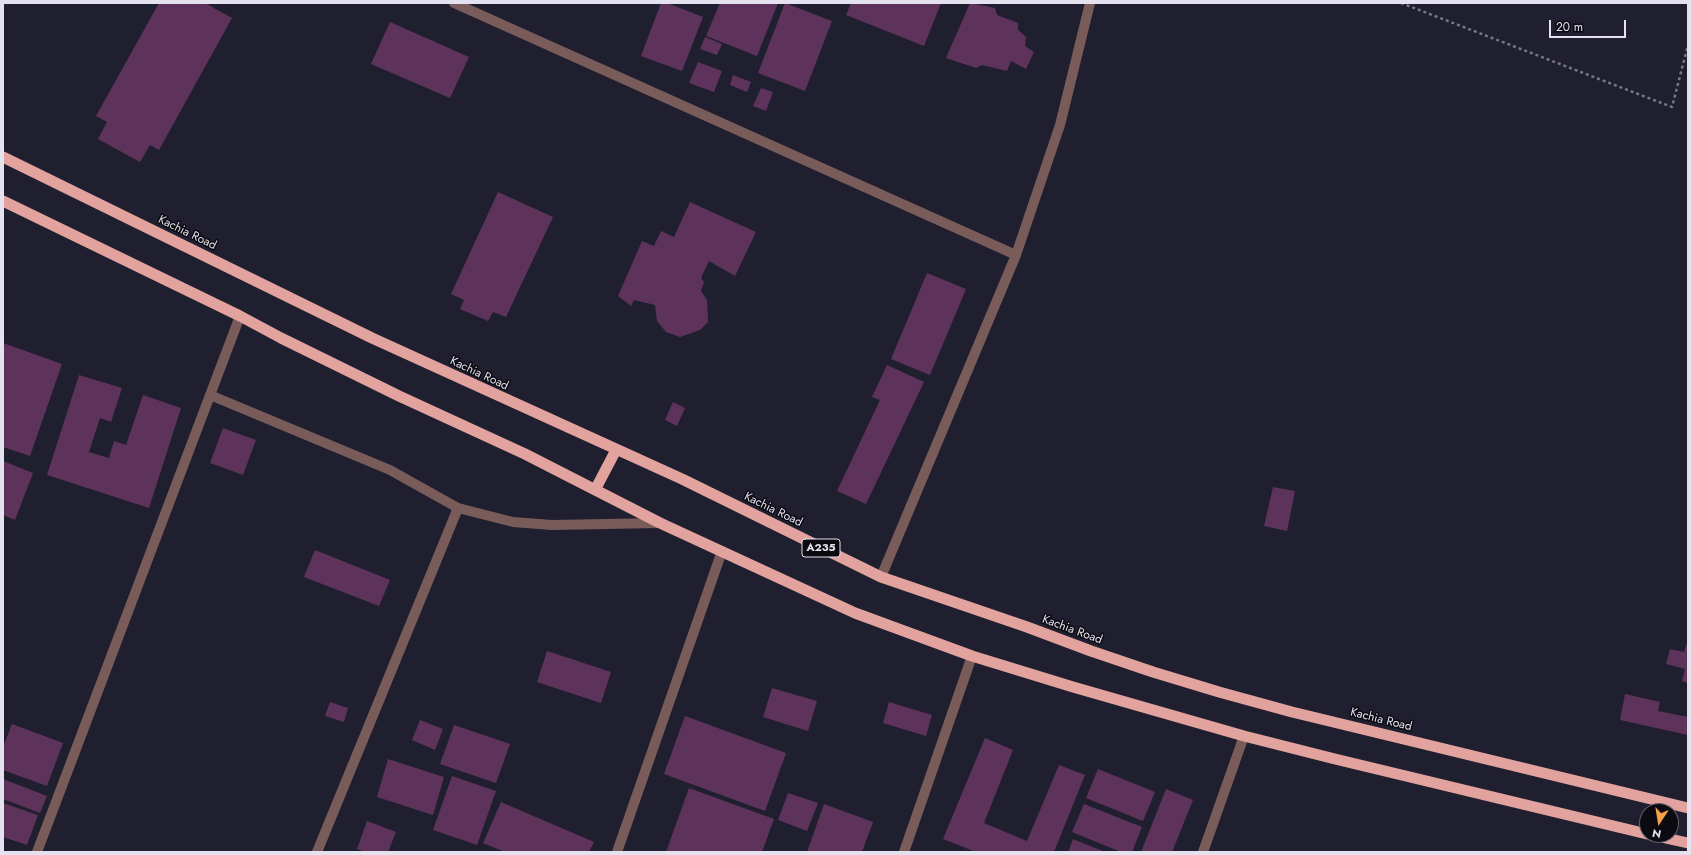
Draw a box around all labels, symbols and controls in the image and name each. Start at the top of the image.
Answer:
scale bar [1551,12,1628,38]
text: 20 m [1556,18,1583,36]
street label: Kachia Road [156,213,218,253]
street label: Kachia Road [447,354,511,394]
street label: Kachia Road [742,490,804,530]
road number: A235 [802,539,840,557]
street label: Kachia Road [1040,612,1104,648]
street label: Kachia Road [1349,705,1413,735]
north arrow [1639,803,1679,843]
text: N [1651,825,1663,842]

